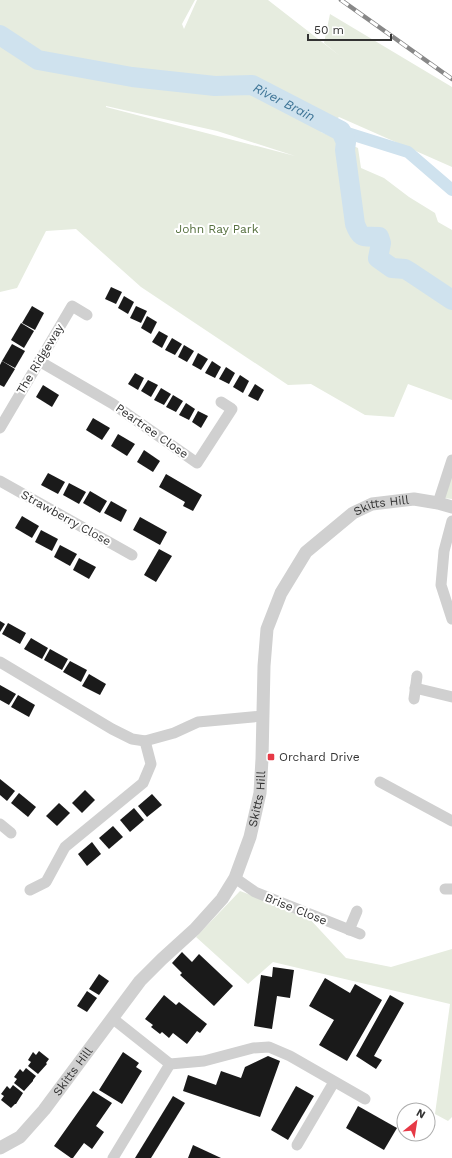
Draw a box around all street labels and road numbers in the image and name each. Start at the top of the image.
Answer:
street label: The Ridgeway [13,321,67,397]
street label: Peartree Close [113,401,191,461]
street label: Strawberry Close [19,487,114,549]
street label: Skitts Hill [351,493,410,519]
street label: Skitts Hill [245,770,268,828]
street label: Brise Close [263,890,329,928]
street label: Skitts Hill [50,1044,95,1098]

